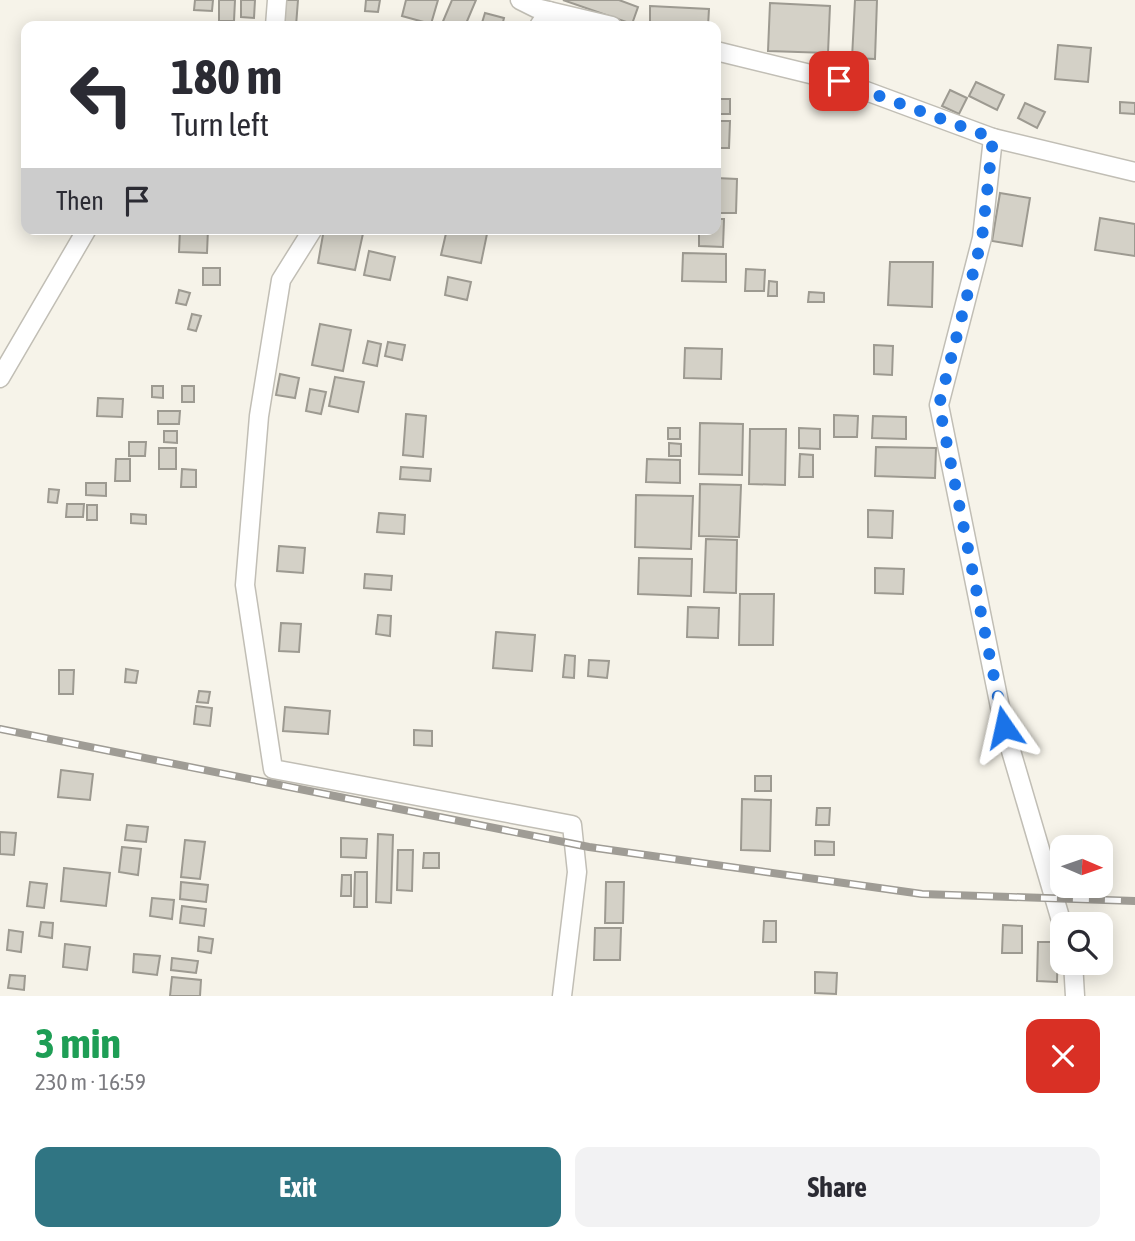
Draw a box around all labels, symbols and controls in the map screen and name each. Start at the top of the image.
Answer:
text: 180 m [171,48,282,104]
icon: left [56,49,147,140]
pin [809,51,869,111]
icon: arrive [820,62,858,100]
text: Turn left [171,106,269,143]
icon: arrive [118,182,156,220]
text: Then [56,186,104,216]
position arrow [967,690,1041,764]
north arrow [1050,835,1113,898]
map controls [1050,835,1113,975]
button: search [1050,912,1113,975]
text: 3 min [35,1019,121,1067]
button: close [1026,1019,1100,1093]
text: 230 m · 16:59 [35,1069,146,1095]
button: Exit [35,1147,561,1227]
button: Share [575,1147,1100,1227]

